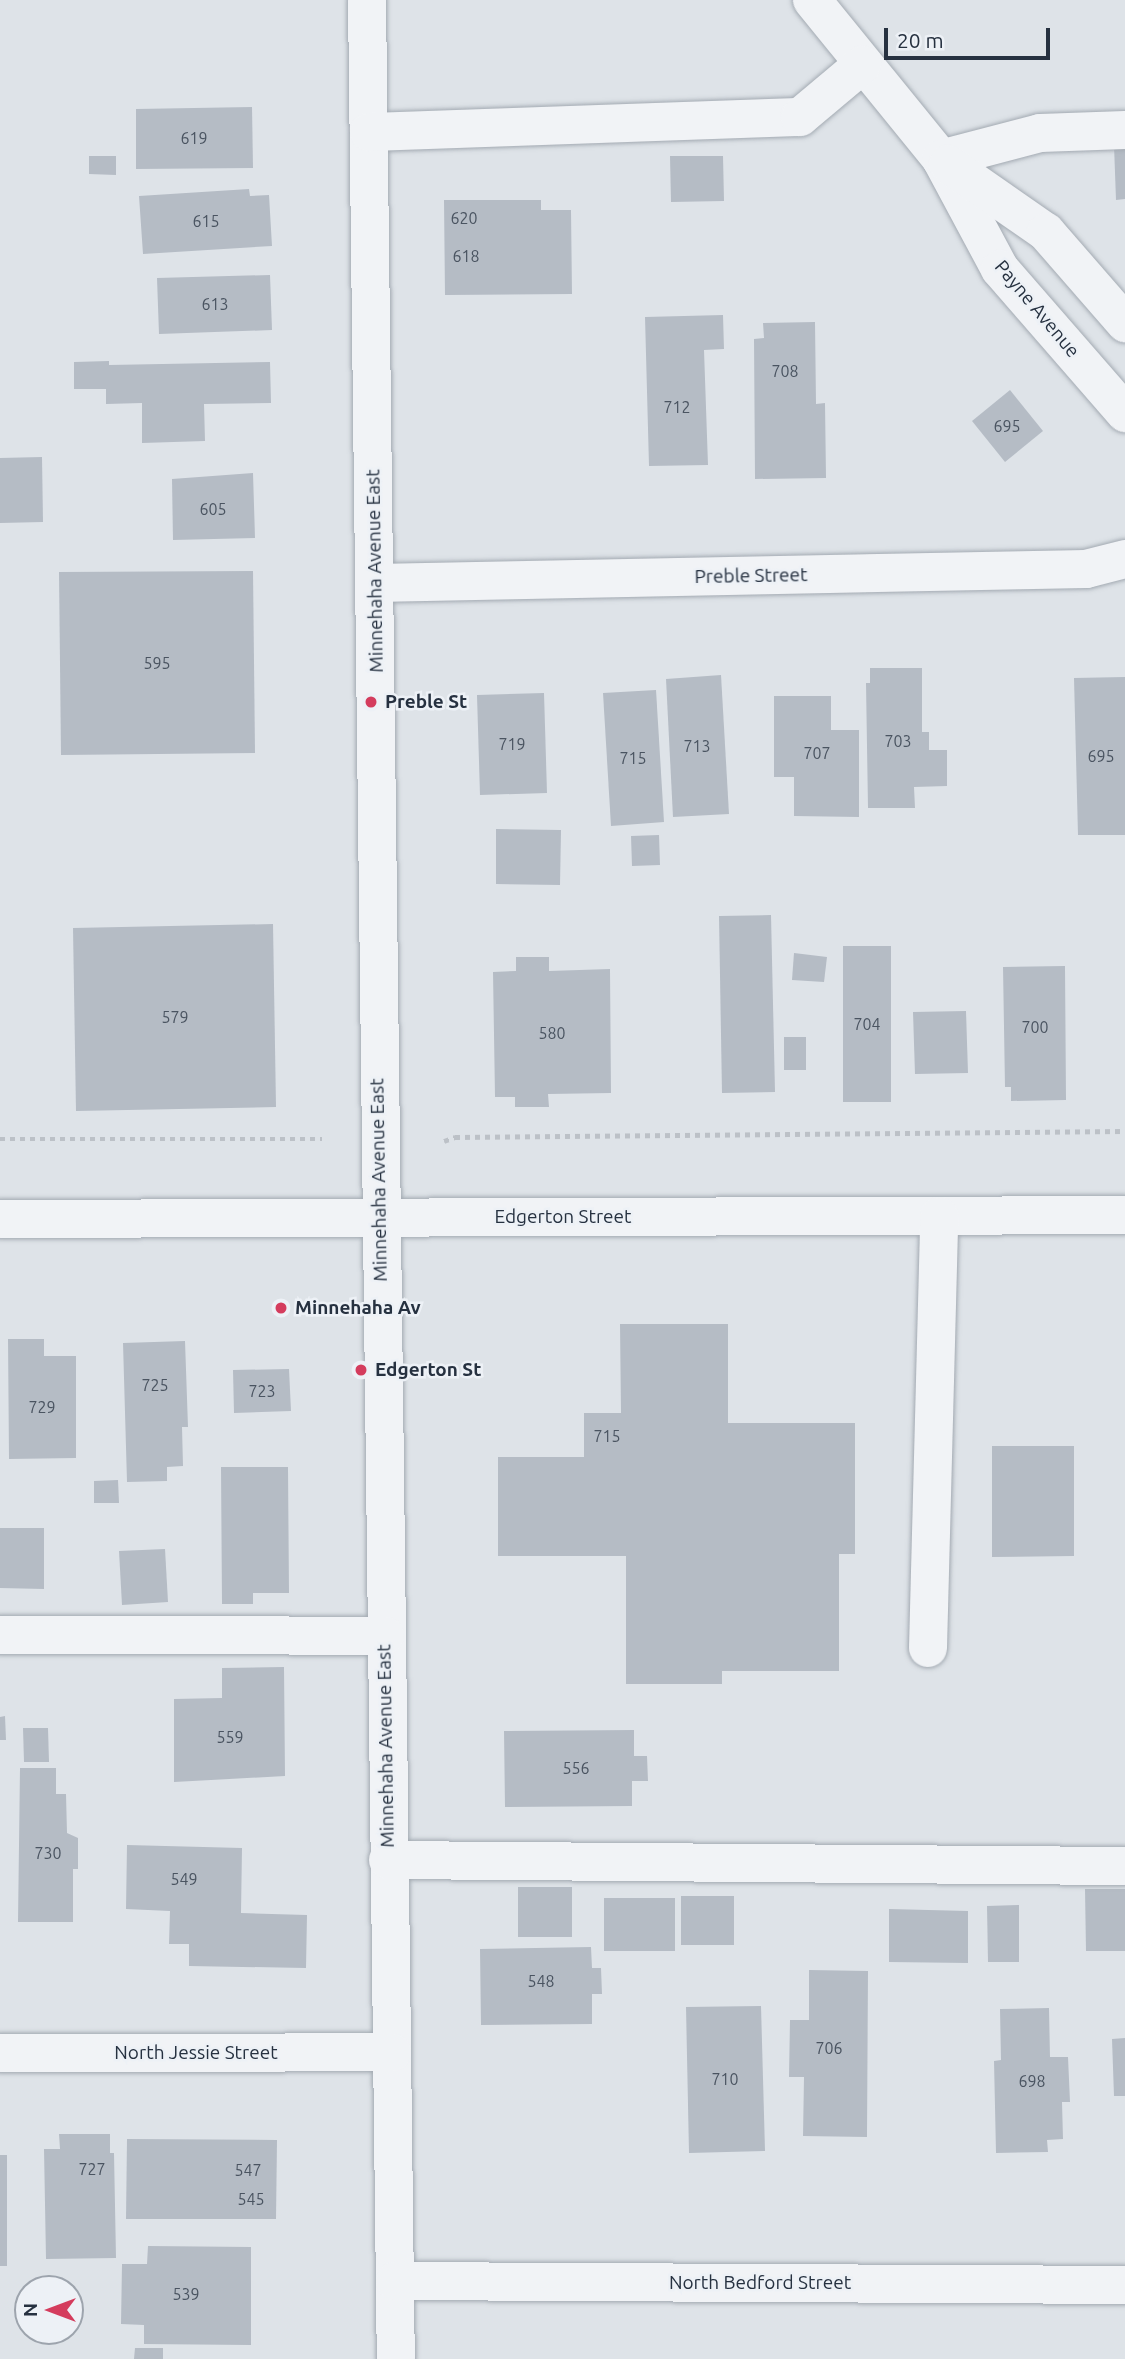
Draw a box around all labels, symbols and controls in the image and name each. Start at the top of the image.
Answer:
scale bar [887,14,1053,58]
text: 20 m [897,28,944,52]
house number: 619 [180,128,208,148]
house number: 620 [450,208,478,228]
house number: 615 [192,211,220,231]
house number: 618 [452,246,480,266]
street label: Payne Avenue [990,256,1084,362]
house number: 613 [201,294,229,314]
house number: 708 [771,361,799,381]
house number: 712 [663,397,691,417]
house number: 695 [993,416,1021,436]
street label: Minnehaha Avenue East [362,469,388,673]
house number: 605 [199,499,227,519]
street label: Preble Street [694,564,808,588]
house number: 595 [143,653,171,673]
place label: Preble St [385,691,467,713]
marker: Preble St [363,694,379,710]
house number: 703 [884,731,912,751]
house number: 719 [498,734,526,754]
house number: 713 [683,736,711,756]
house number: 707 [803,743,831,763]
house number: 695 [1087,746,1115,766]
house number: 715 [619,748,647,768]
house number: 579 [161,1007,189,1027]
house number: 704 [853,1014,881,1034]
house number: 700 [1021,1017,1049,1037]
house number: 580 [538,1023,566,1043]
street label: Minnehaha Avenue East [366,1078,392,1282]
street label: Edgerton Street [494,1206,632,1228]
place label: Minnehaha Av [295,1297,421,1319]
marker: Minnehaha Av [273,1300,289,1316]
place label: Edgerton St [375,1359,481,1381]
marker: Edgerton St [353,1362,369,1378]
house number: 725 [141,1375,169,1395]
house number: 723 [248,1381,276,1401]
house number: 729 [28,1397,56,1417]
house number: 715 [593,1426,621,1446]
street label: Minnehaha Avenue East [373,1644,399,1848]
house number: 559 [216,1727,244,1747]
house number: 556 [562,1758,590,1778]
house number: 730 [34,1843,62,1863]
house number: 549 [170,1869,198,1889]
house number: 548 [527,1971,555,1991]
house number: 706 [815,2038,843,2058]
street label: North Jessie Street [114,2042,278,2064]
house number: 710 [711,2069,739,2089]
house number: 698 [1018,2071,1046,2091]
house number: 727 [78,2159,106,2179]
house number: 547 [234,2160,262,2180]
house number: 545 [237,2189,265,2209]
street label: North Bedford Street [669,2272,851,2294]
north arrow [14,2275,84,2345]
house number: 539 [172,2284,200,2304]
text: N [19,2303,41,2317]

